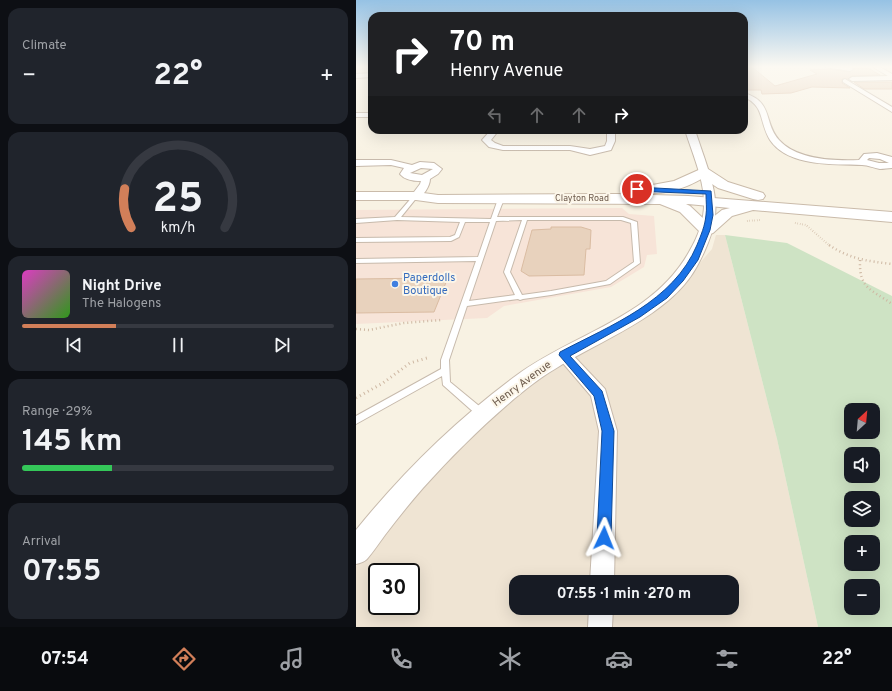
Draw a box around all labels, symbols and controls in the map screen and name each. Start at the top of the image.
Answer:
text: 70 m [450,25,515,61]
icon: right [384,28,436,80]
text: Climate [22,38,67,54]
text: 22° [153,58,203,95]
text: Henry Avenue [450,60,563,83]
text: − [22,63,36,90]
text: + [320,63,334,90]
icon: left [484,104,506,126]
icon: ahead [526,104,548,126]
icon: ahead [568,104,590,126]
icon: right [610,104,632,126]
pin [620,172,654,206]
text: 25 [153,173,203,226]
icon: arrive [626,178,648,200]
street label: Clayton Road [555,193,609,204]
text: km/h [161,218,195,236]
place label: Paperdolls Boutique [403,271,455,298]
text: Night Drive [82,277,162,296]
marker: Paperdolls Boutique [390,279,400,289]
text: The Halogens [82,296,161,312]
icon: previous [63,334,85,356]
icon: pause [167,334,189,356]
icon: next [271,334,293,356]
street label: Henry Avenue [490,358,554,410]
north arrow [844,403,880,439]
map controls [844,403,880,615]
text: Range · 29% [22,404,92,420]
text: 145 km [22,424,122,461]
button: sound [844,447,880,483]
button: layers [844,491,880,527]
position arrow [583,517,625,559]
text: Arrival [22,534,61,550]
button: + [844,535,880,571]
text: 07:55 [22,554,101,591]
speed limit sign: 30 [368,563,420,615]
button: − [844,579,880,615]
text: 07:55 · 1 min · 270 m [557,585,691,604]
icon: directions [170,645,198,673]
icon: music [278,645,306,673]
icon: phone [387,645,415,673]
icon: climate [496,645,524,673]
icon: car [605,645,633,673]
icon: filters [713,645,741,673]
text: 07:54 [40,648,89,671]
text: 22° [822,648,852,671]

